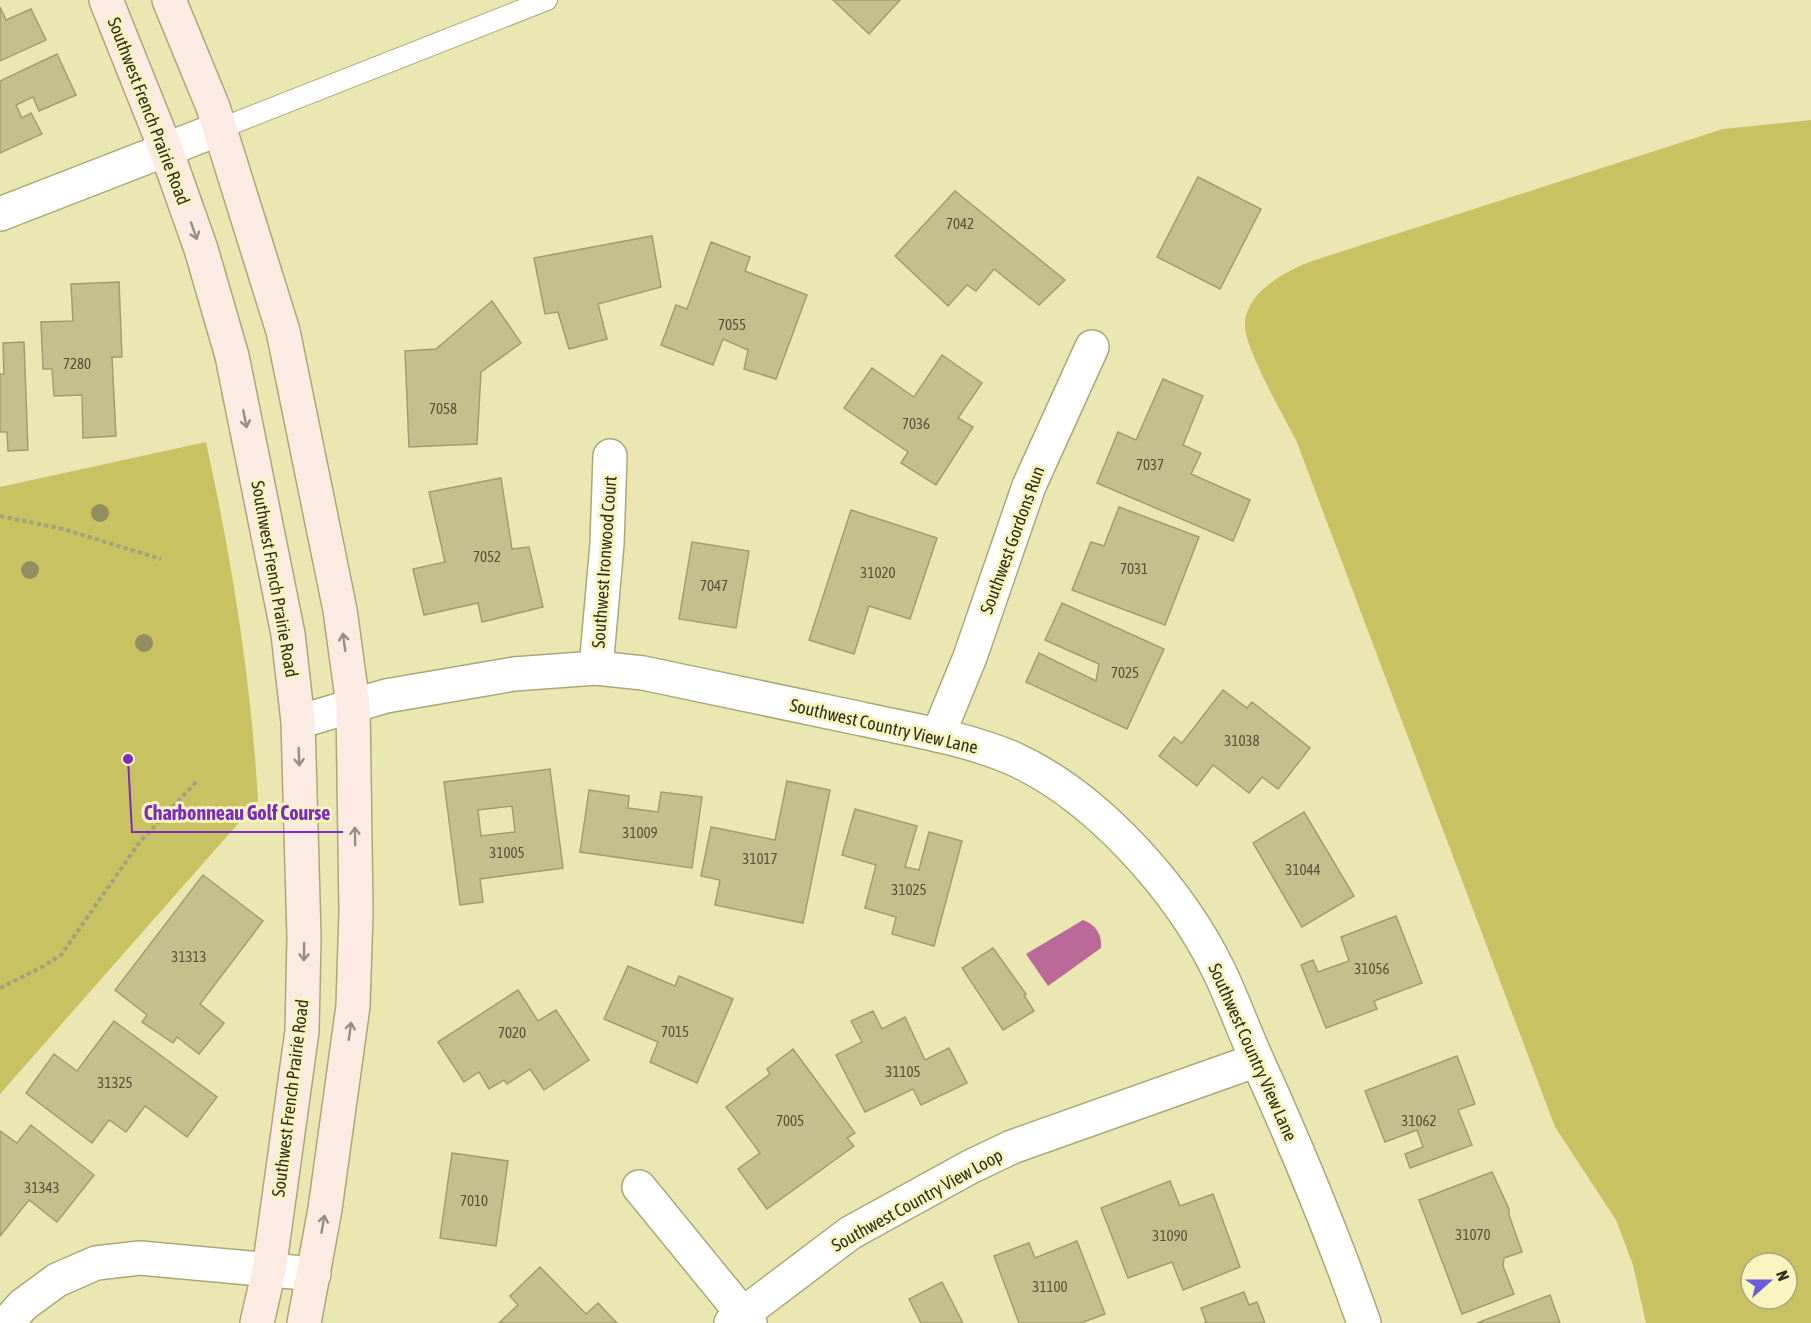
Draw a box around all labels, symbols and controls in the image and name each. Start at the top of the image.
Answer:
street label: Southwest French Prairie Road [104,14,194,208]
house number: 7042 [946,215,974,232]
one-way arrow [190,221,201,240]
house number: 7055 [718,316,746,333]
house number: 7280 [63,355,91,372]
house number: 7058 [429,400,457,417]
one-way arrow [240,409,251,429]
house number: 7036 [902,415,930,432]
house number: 7037 [1136,456,1164,473]
street label: Southwest Gordons Run [976,463,1048,617]
street label: Southwest Ironwood Court [588,475,620,649]
street label: Southwest French Prairie Road [247,479,303,679]
house number: 7052 [473,548,501,565]
house number: 7031 [1120,560,1148,577]
house number: 31020 [860,564,896,581]
house number: 7047 [700,577,728,594]
one-way arrow [338,633,349,652]
house number: 7025 [1111,664,1139,681]
street label: Southwest Country View Lane [788,694,980,758]
house number: 31038 [1224,732,1260,749]
one-way arrow [293,746,304,766]
callout: Charbonneau Golf Course [132,794,343,832]
text: Charbonneau Golf Course [144,801,330,824]
house number: 31009 [622,824,658,841]
one-way arrow [349,827,360,847]
house number: 31005 [489,844,525,861]
house number: 31017 [742,850,778,867]
house number: 31044 [1285,861,1321,878]
house number: 31025 [891,881,927,898]
one-way arrow [298,941,310,961]
house number: 31313 [171,948,207,965]
street label: Southwest Country View Lane [1204,960,1302,1144]
house number: 31056 [1354,960,1390,977]
street label: Southwest French Prairie Road [267,998,313,1198]
one-way arrow [344,1022,355,1042]
house number: 7015 [661,1023,689,1040]
house number: 7020 [498,1024,526,1041]
house number: 31105 [885,1063,921,1080]
house number: 31325 [97,1074,133,1091]
house number: 7005 [776,1112,804,1129]
house number: 31062 [1401,1112,1437,1129]
street label: Southwest Country View Loop [828,1144,1006,1256]
house number: 31343 [24,1179,60,1196]
house number: 7010 [460,1192,488,1209]
one-way arrow [317,1215,328,1235]
house number: 31070 [1455,1226,1491,1243]
house number: 31090 [1152,1227,1188,1244]
north arrow [1739,1251,1799,1311]
text: N [1773,1268,1793,1283]
house number: 31100 [1032,1278,1068,1295]

